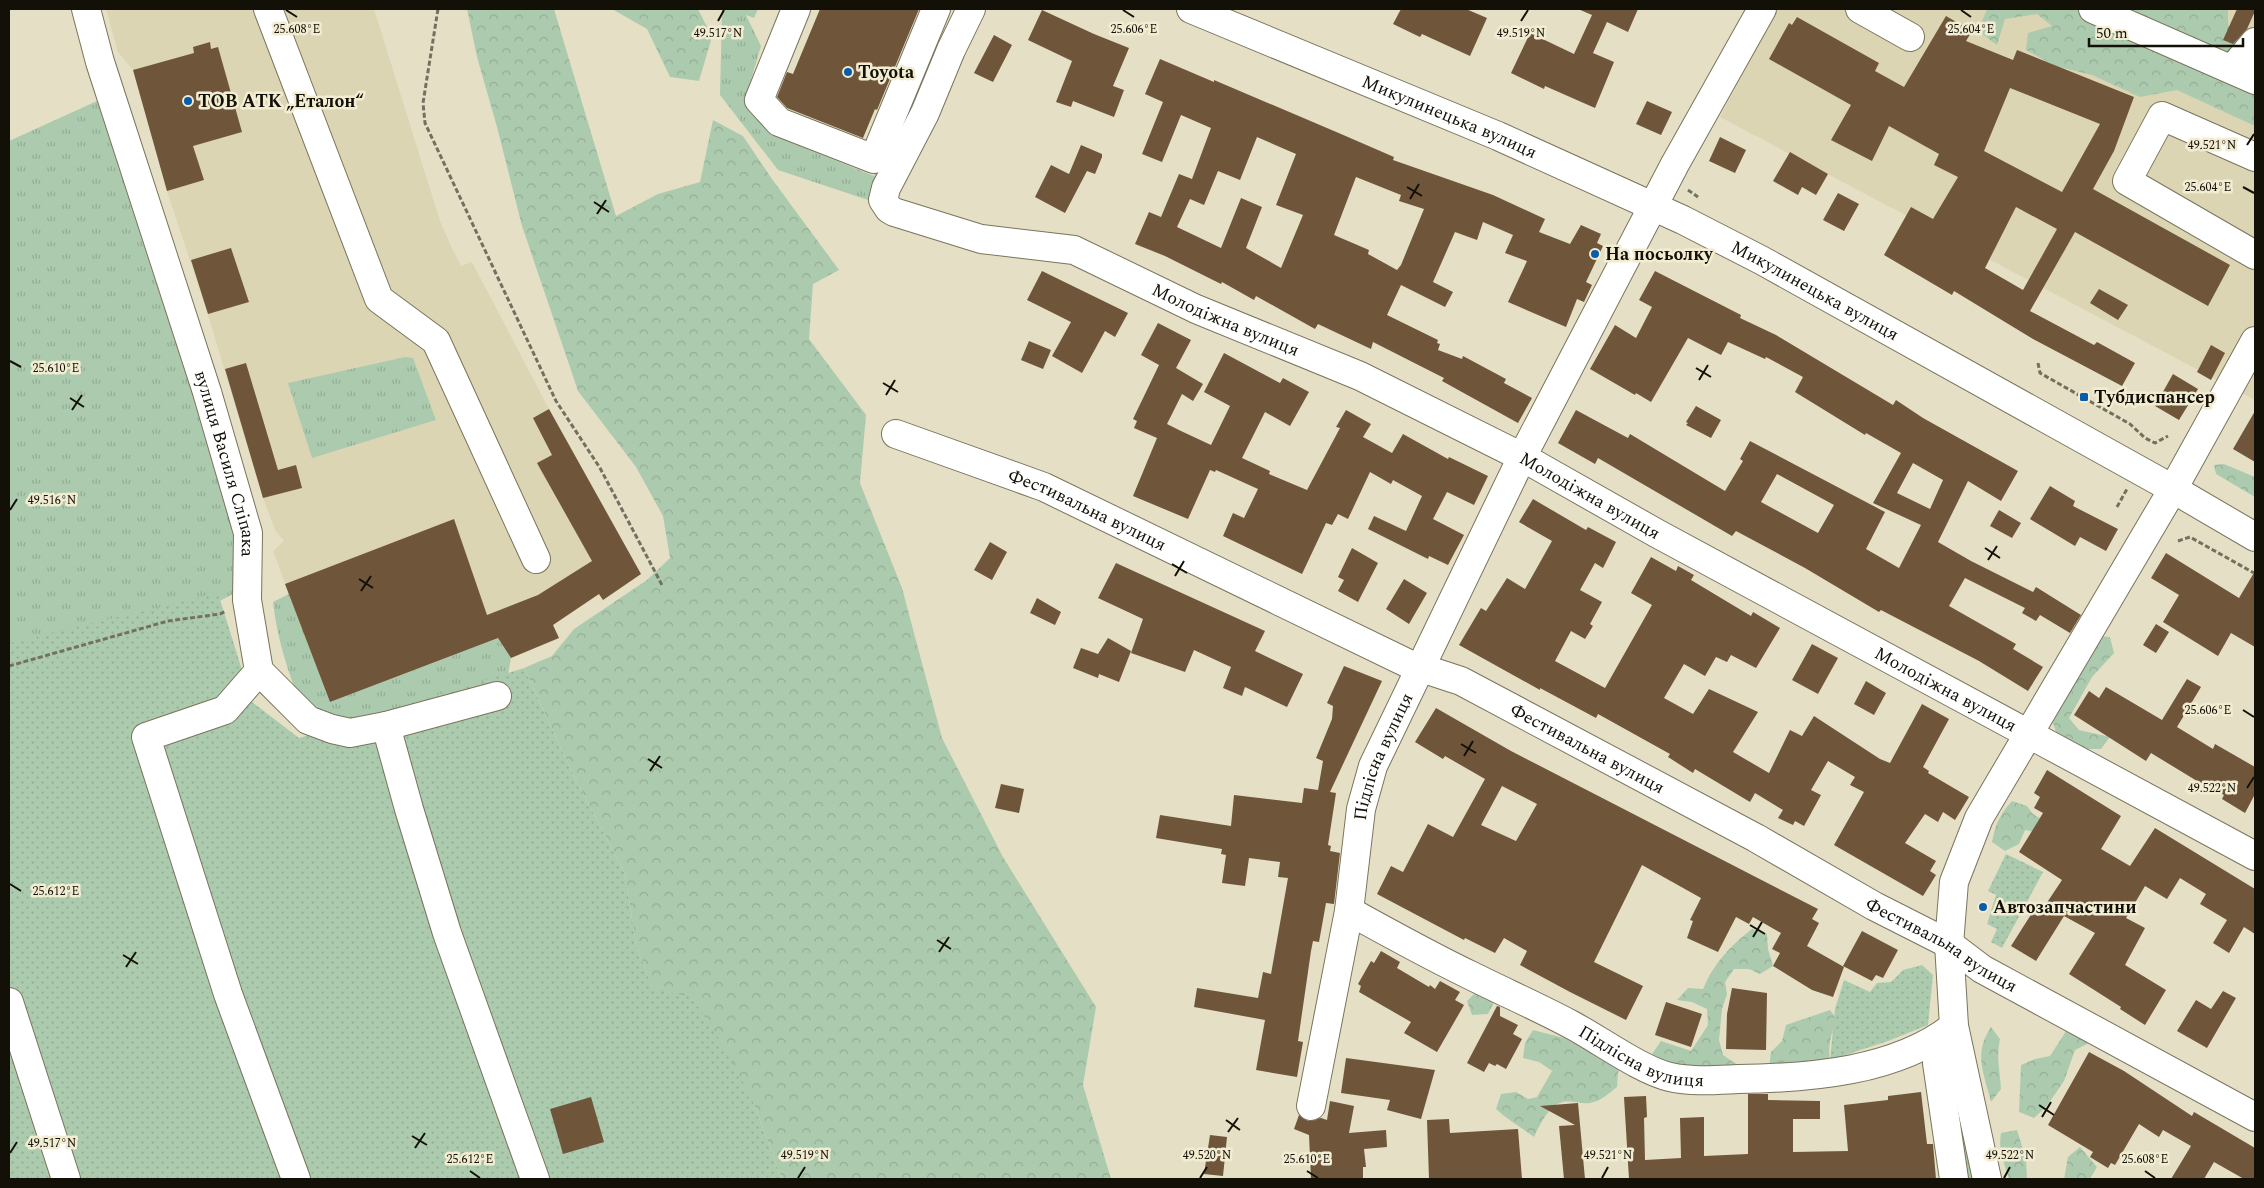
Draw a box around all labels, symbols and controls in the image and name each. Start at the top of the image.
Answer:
scale bar [2089,15,2243,47]
text: 25.608°E [274,20,320,39]
text: 25.606°E [1111,20,1157,39]
text: 25.604°E [1948,20,1994,39]
text: 50 m [2096,22,2128,45]
text: 49.517°N [694,24,742,43]
text: 49.519°N [1497,24,1545,43]
place label: Toyota [858,59,915,86]
marker: Toyota [842,66,854,78]
street label: Микулинецька вулиця [1358,68,1541,166]
place label: ТОВ АТК „Еталон“ [198,88,364,115]
marker: ТОВ АТК „Еталон“ [182,95,194,107]
text: 49.521°N [2188,136,2236,155]
text: 25.604°E [2185,178,2231,197]
street label: Микулинецька вулиця [1726,234,1904,348]
place label: На посьолку [1605,241,1714,268]
marker: На посьолку [1589,248,1601,260]
street label: Молодіжна вулиця [1147,277,1303,364]
text: 25.610°E [33,359,79,378]
street label: вулиця Василя Сліпака [187,367,261,557]
place label: Тубдиспансер [2094,384,2215,411]
marker: Тубдиспансер [2078,391,2090,403]
street label: Молодіжна вулиця [1514,445,1665,547]
street label: Фестивальна вулиця [1004,462,1171,558]
text: 49.516°N [28,491,76,510]
street label: Молодіжна вулиця [1869,640,2022,739]
street label: Підлісна вулиця [1347,688,1420,822]
street label: Фестивальна вулиця [1505,697,1670,801]
text: 25.606°E [2185,701,2231,720]
text: 49.522°N [2188,779,2236,798]
text: 25.612°E [33,882,79,901]
street label: Фестивальна вулиця [1860,891,2022,1000]
place label: Автозапчастини [1993,894,2137,921]
marker: Автозапчастини [1977,901,1989,913]
street label: Підлісна вулиця [1573,1018,1704,1094]
text: 49.517°N [28,1134,76,1153]
text: 49.519°N [781,1146,829,1165]
text: 49.520°N [1183,1146,1231,1165]
text: 49.521°N [1584,1146,1632,1165]
text: 49.522°N [1986,1146,2034,1165]
text: 25.612°E [447,1150,493,1169]
text: 25.610°E [1284,1150,1330,1169]
text: 25.608°E [2122,1150,2168,1169]

